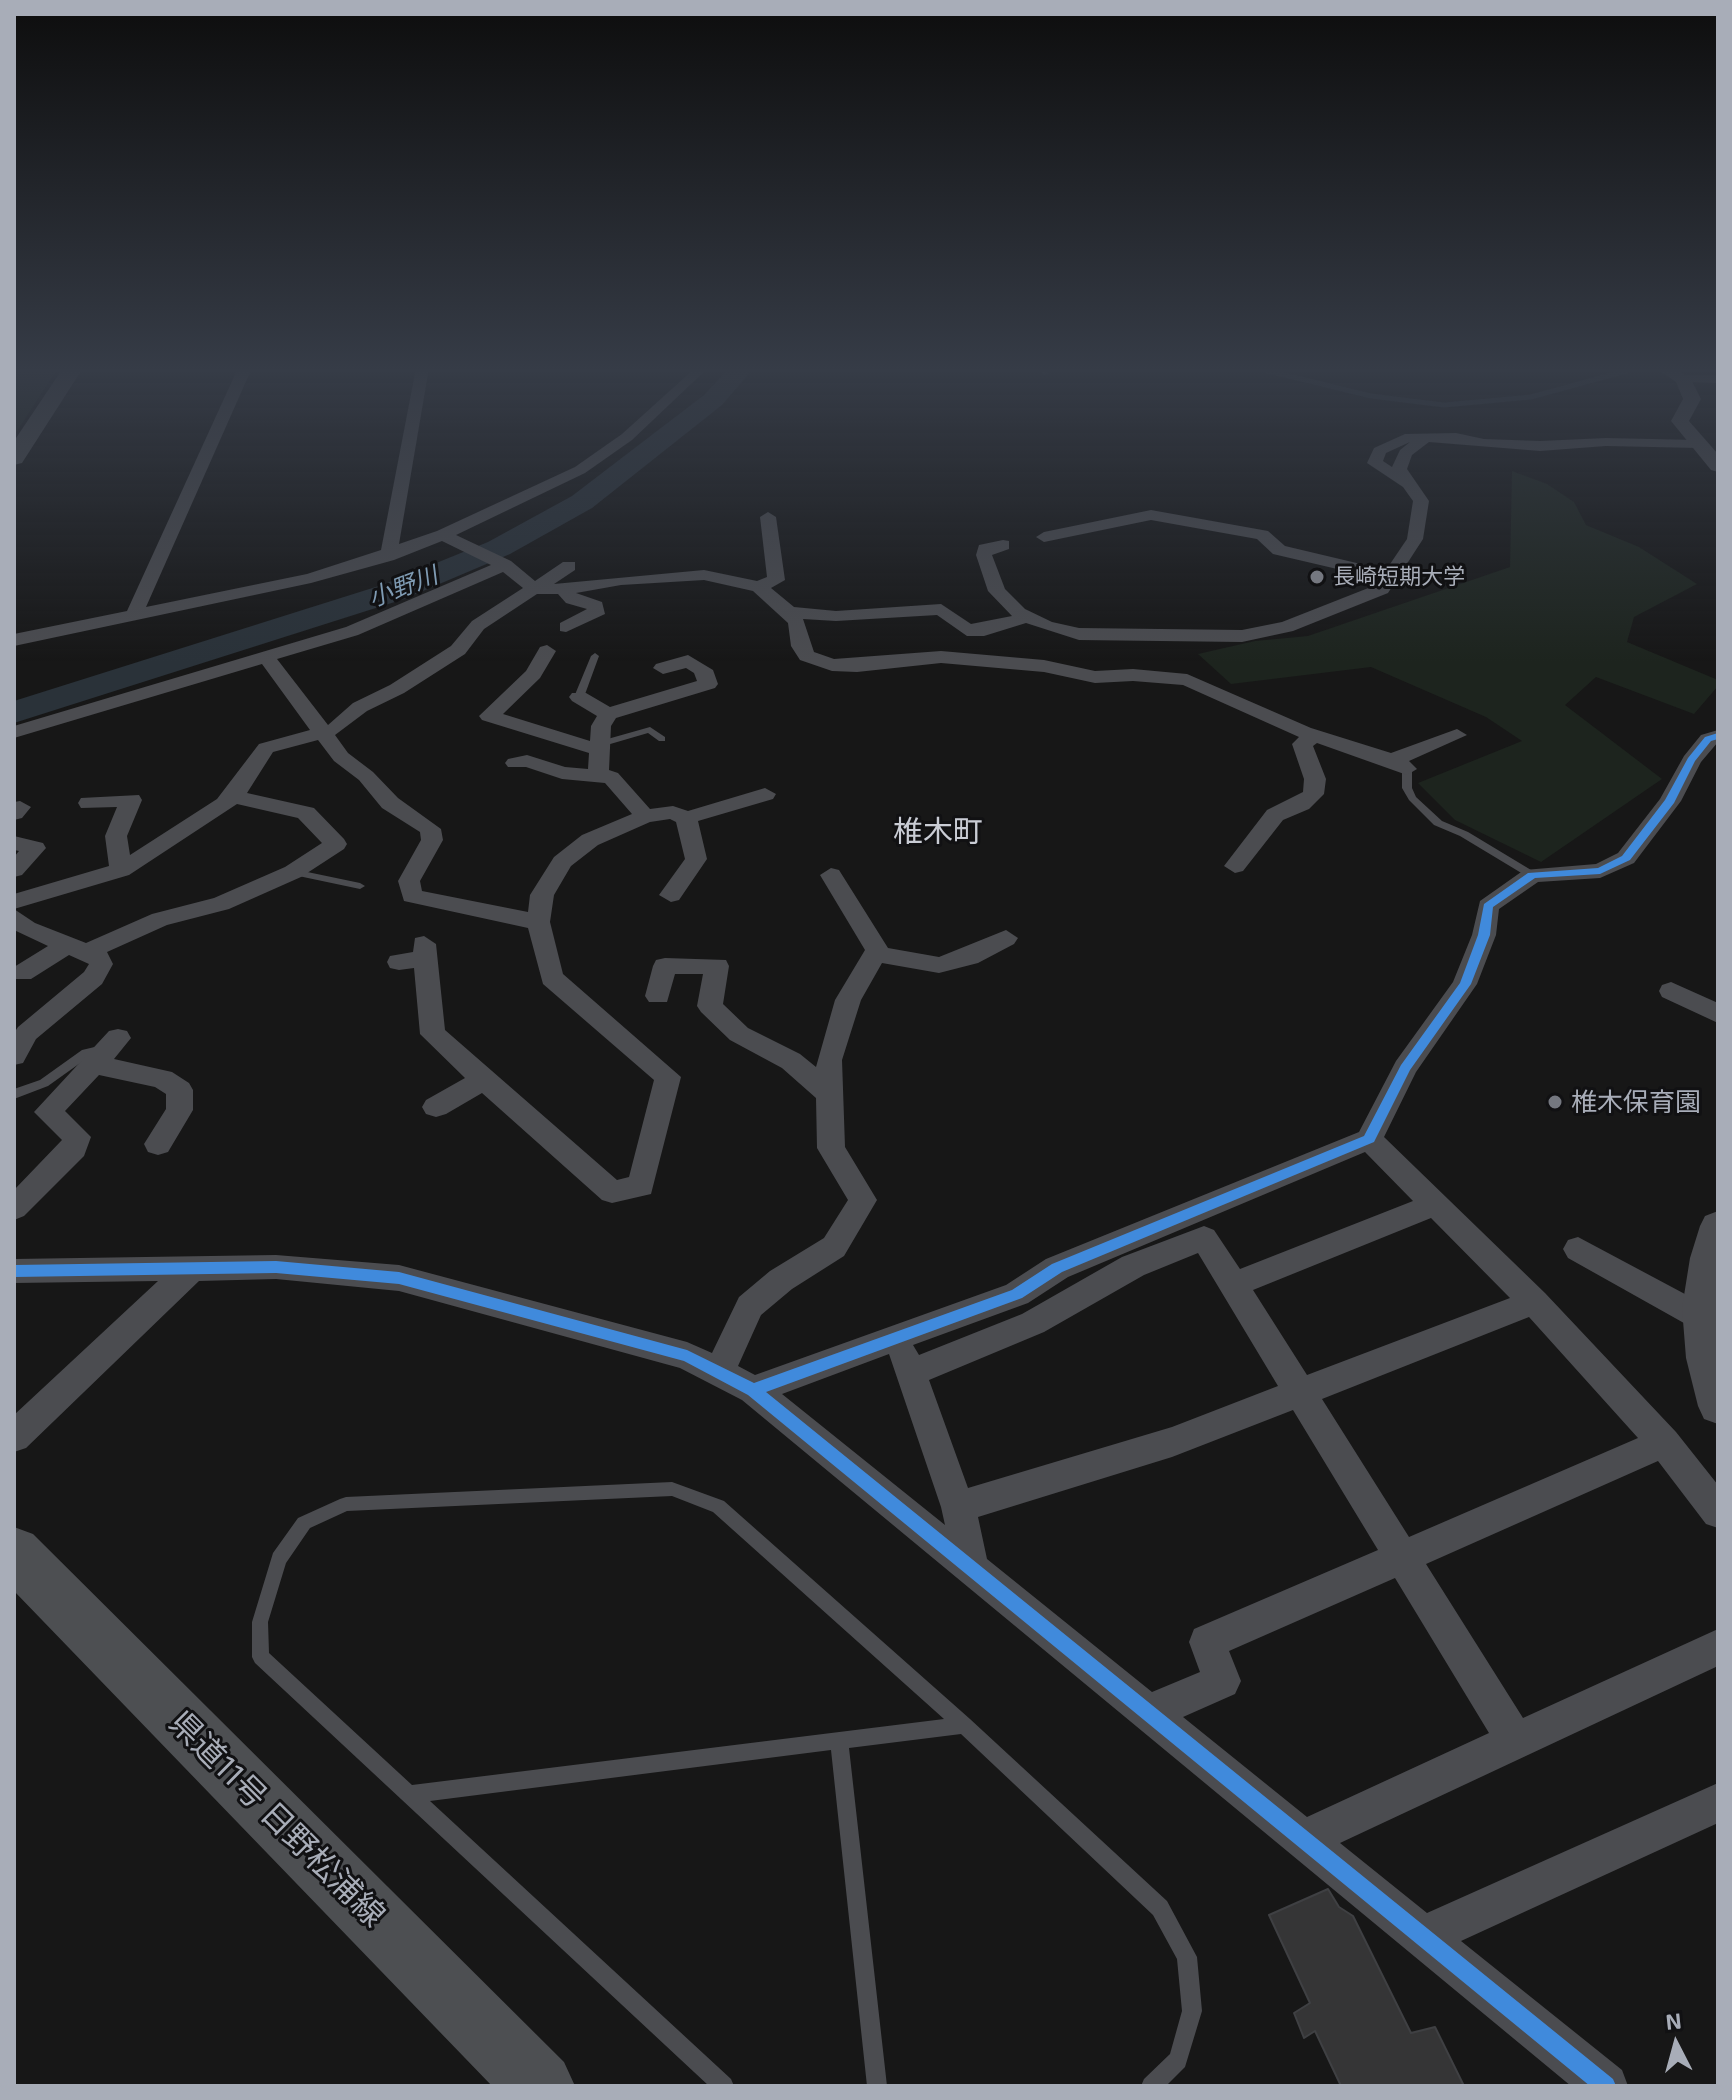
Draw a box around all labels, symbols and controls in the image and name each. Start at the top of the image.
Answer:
water label: 小野川 [364,561,442,613]
place label: 長崎短期大学 [1333,564,1465,590]
marker: 長崎短期大学 [1308,568,1326,586]
district label: 椎木町 [893,814,983,850]
place label: 椎木保育園 [1571,1086,1701,1118]
marker: 椎木保育園 [1546,1093,1564,1111]
street label: 県道11号 日野松浦線 [161,1703,393,1935]
north arrow [1636,2004,1716,2084]
text: N [1664,2006,1683,2034]

